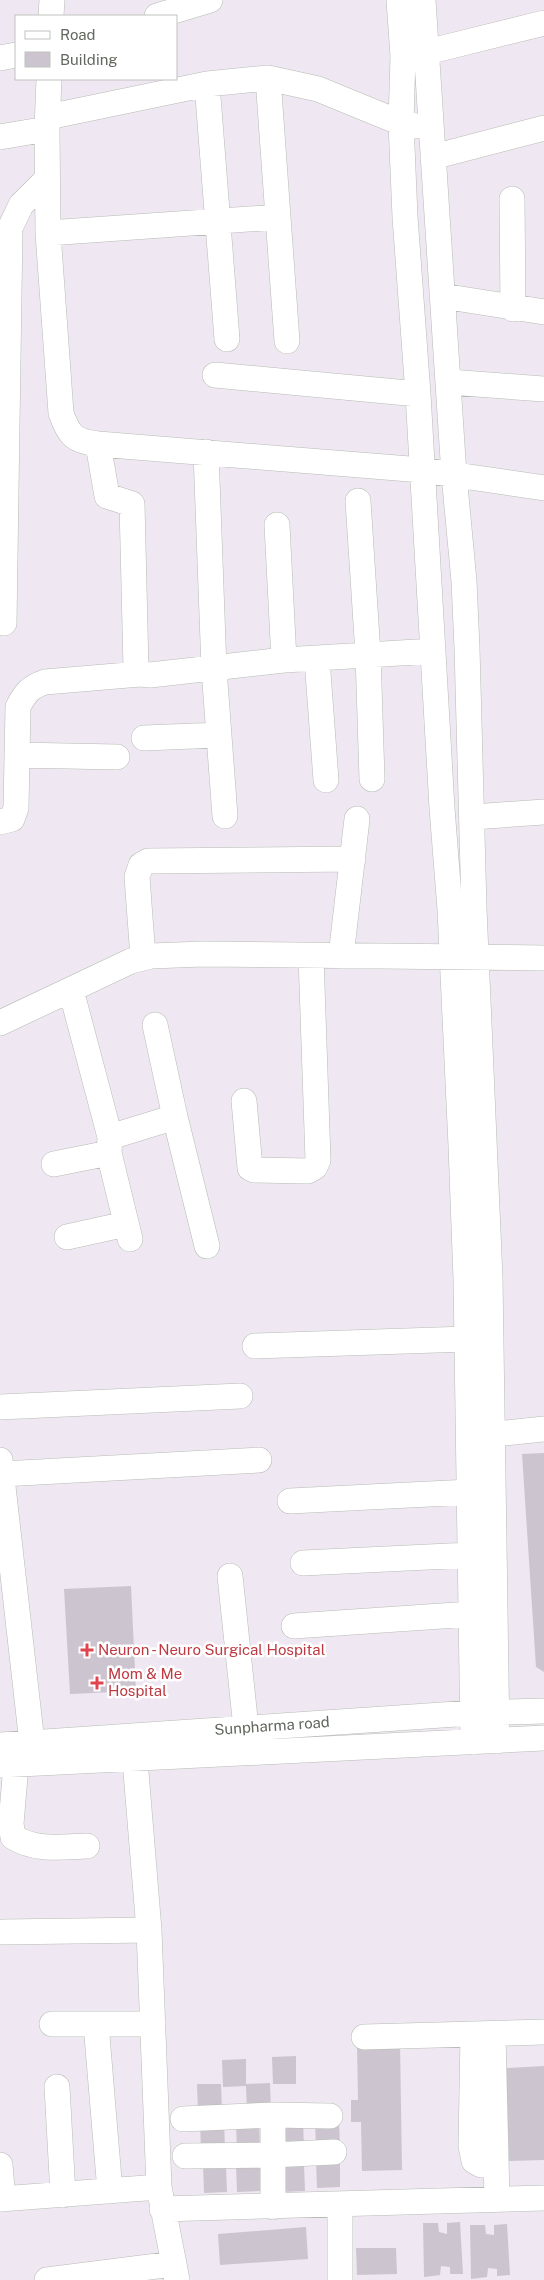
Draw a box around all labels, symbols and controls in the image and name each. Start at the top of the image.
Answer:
legend [15,15,178,80]
text: Road [60,26,96,43]
text: Building [60,51,118,68]
place label: Neuron - Neuro Surgical Hospital [98,1641,325,1658]
marker: Neuron - Neuro Surgical Hospital [80,1643,94,1657]
place label: Mom & Me Hospital [108,1665,182,1699]
marker: Mom & Me Hospital [90,1676,104,1690]
street label: Sunpharma road [214,1713,330,1738]

